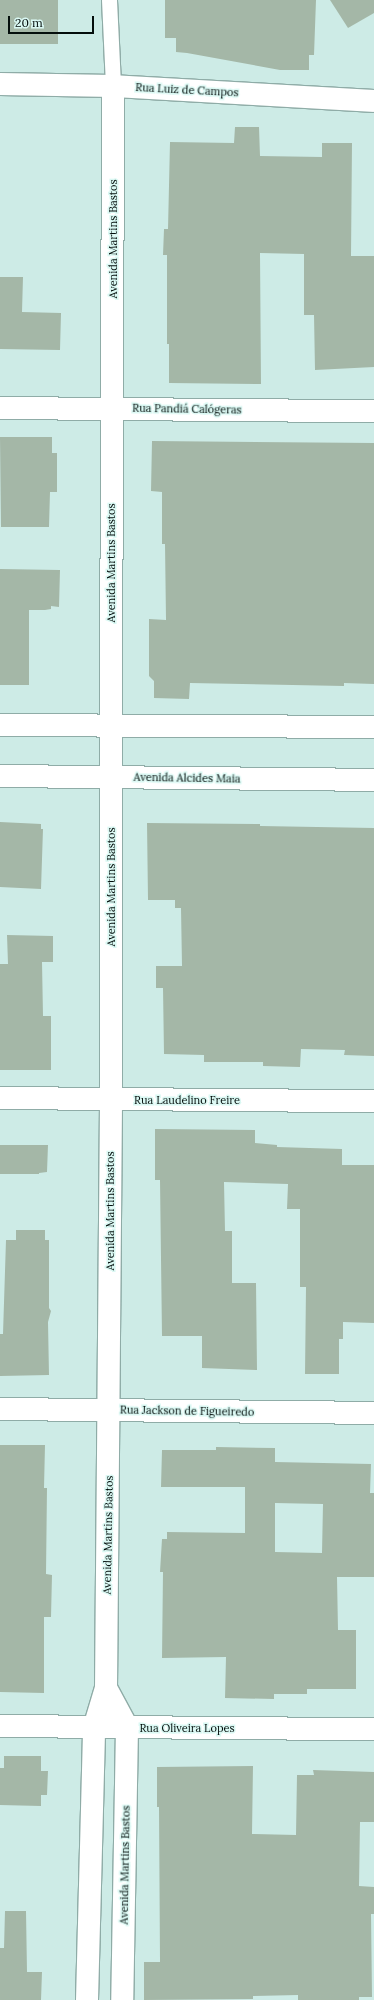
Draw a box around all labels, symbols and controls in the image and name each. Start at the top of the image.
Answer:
scale bar [10,8,96,34]
text: 20 m [15,15,43,30]
street label: Rua Luiz de Campos [135,81,239,99]
street label: Avenida Martins Bastos [106,179,120,299]
street label: Rua Pandiá Calógeras [132,401,242,417]
street label: Avenida Martins Bastos [104,503,118,623]
street label: Avenida Alcides Maia [133,770,241,786]
street label: Avenida Martins Bastos [104,827,118,947]
street label: Rua Laudelino Freire [134,1093,240,1107]
street label: Avenida Martins Bastos [103,1151,117,1271]
street label: Rua Jackson de Figueiredo [120,1403,254,1419]
street label: Avenida Martins Bastos [100,1475,116,1595]
street label: Rua Oliveira Lopes [139,1721,235,1735]
street label: Avenida Martins Bastos [117,1805,133,1925]

